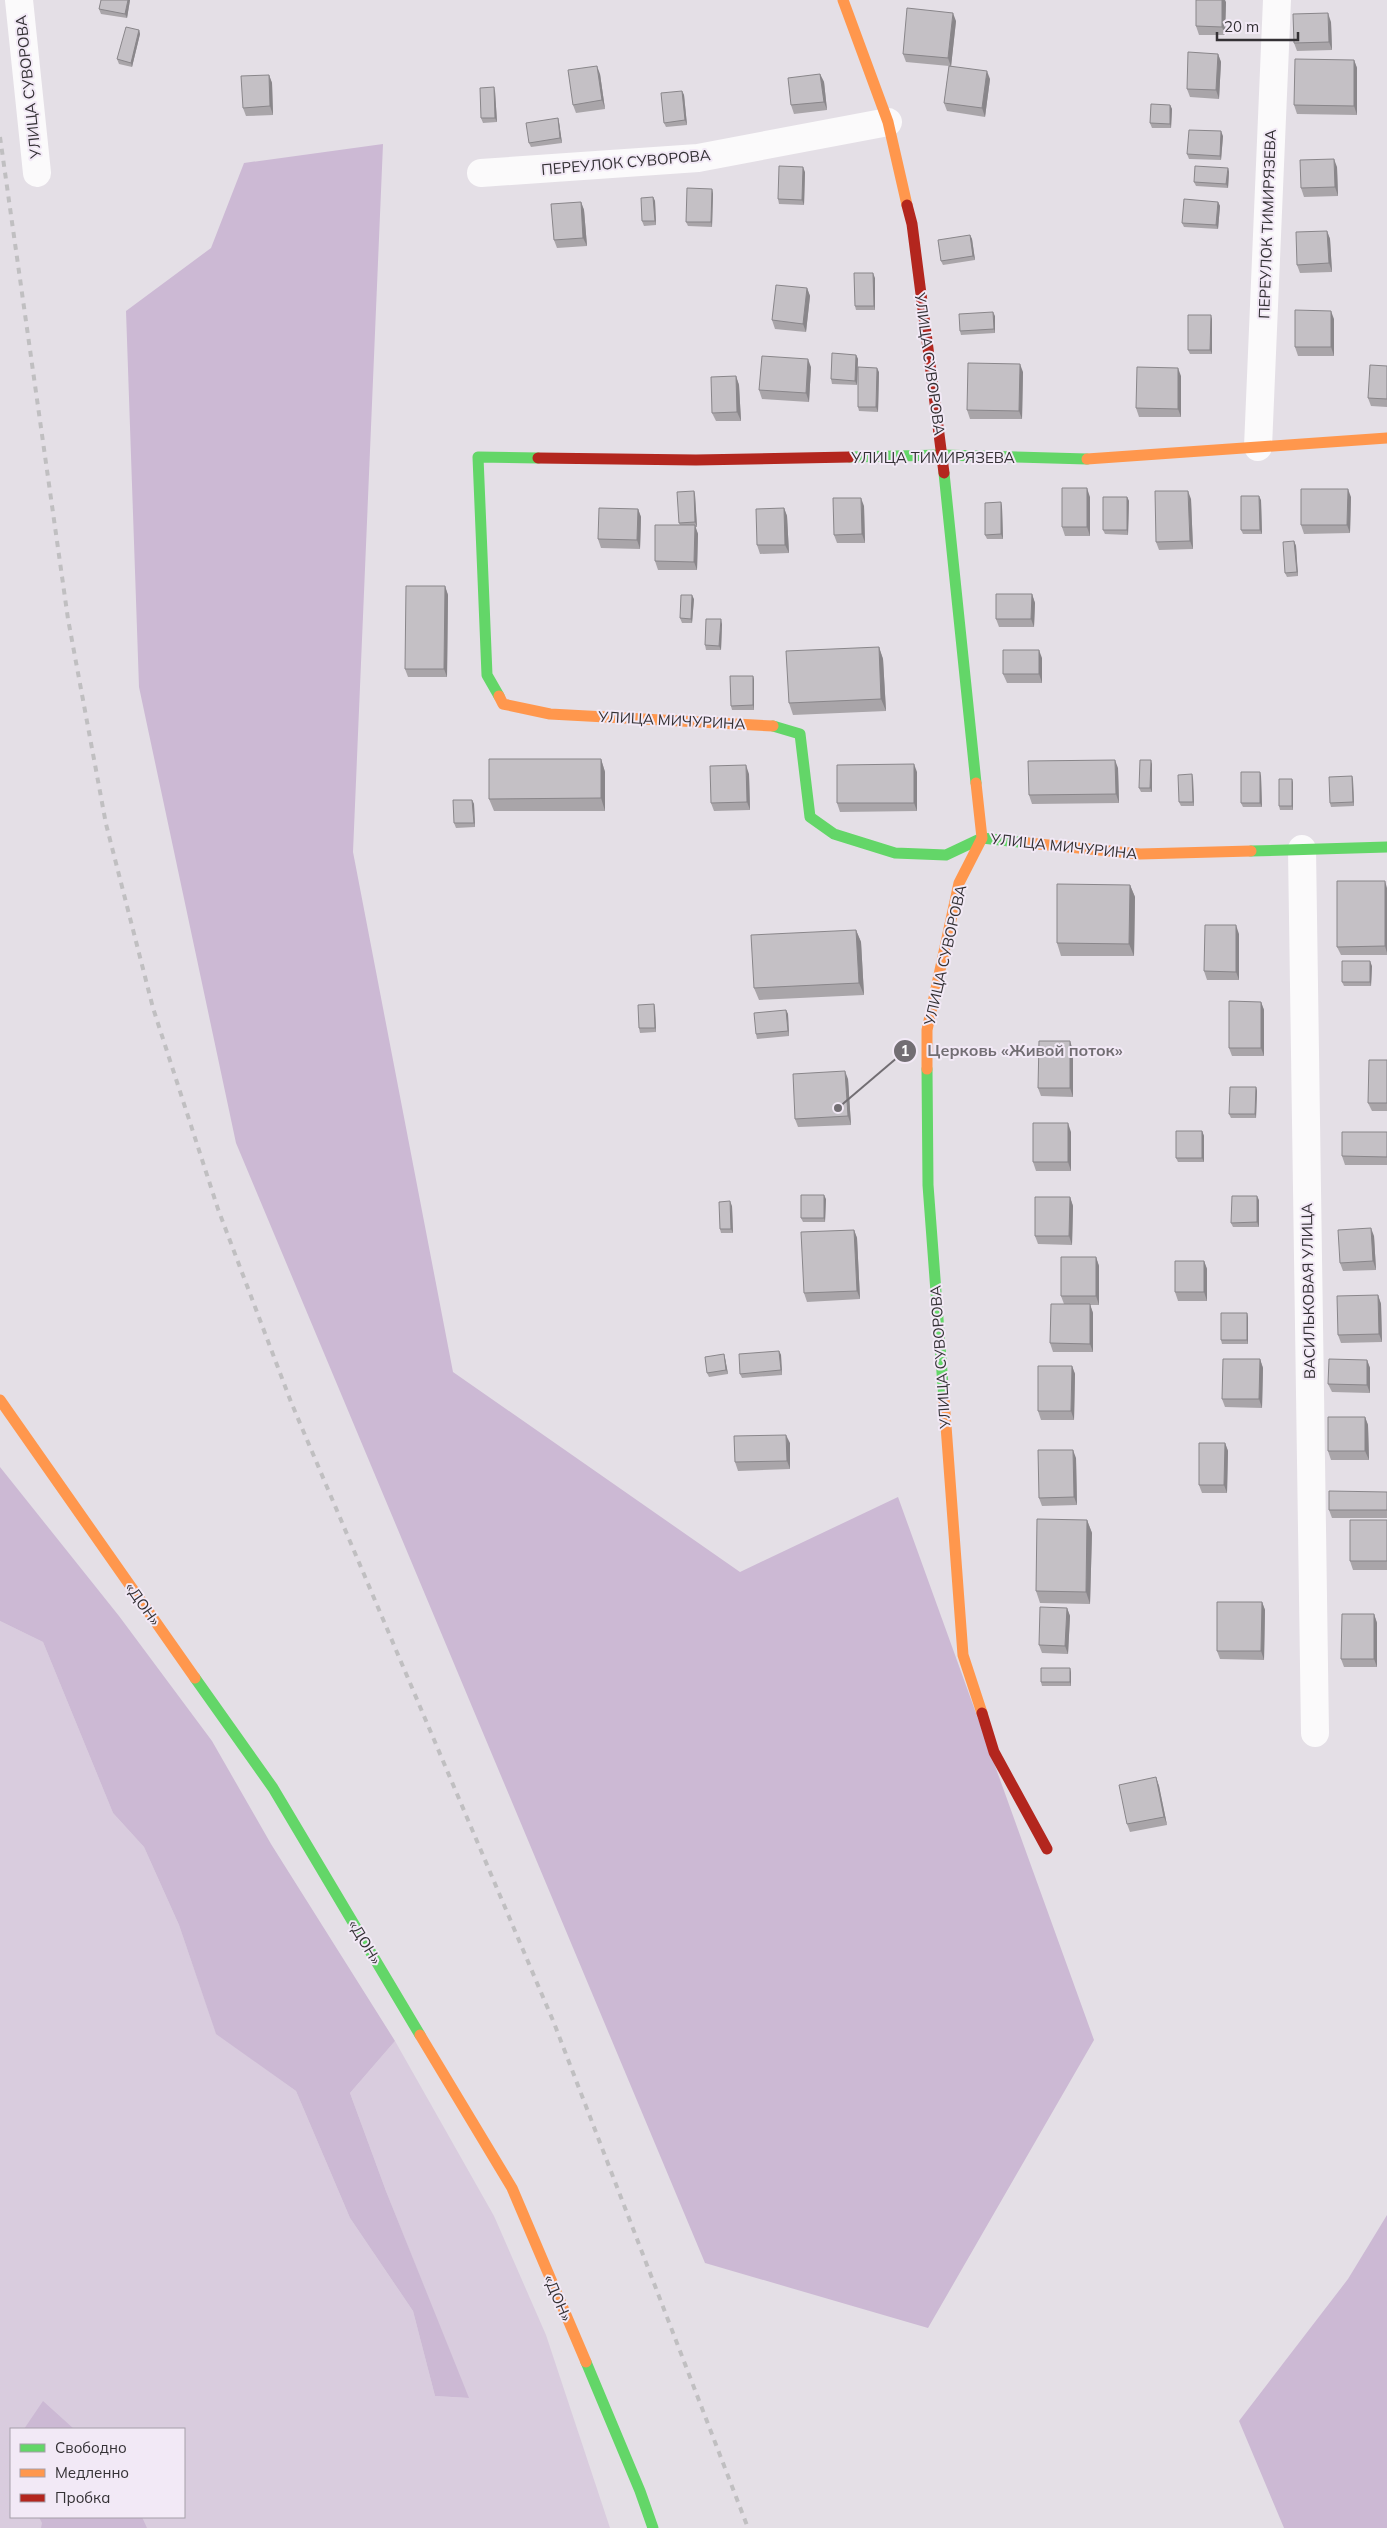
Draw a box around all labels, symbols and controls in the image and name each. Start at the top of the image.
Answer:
scale bar [1217,10,1298,42]
street label: УЛИЦА СУВОРОВА [11,14,45,161]
text: 20 m [1224,17,1259,36]
street label: ПЕРЕУЛОК ТИМИРЯЗЕВА [1254,129,1280,319]
street label: ПЕРЕУЛОК СУВОРОВА [541,145,711,179]
street label: УЛИЦА СУВОРОВА [910,290,949,437]
street label: УЛИЦА ТИМИРЯЗЕВА [850,448,1015,467]
street label: УЛИЦА МИЧУРИНА [597,707,746,733]
street label: УЛИЦА МИЧУРИНА [989,829,1138,863]
street label: УЛИЦА СУВОРОВА [919,883,970,1028]
callout: Церковь «Живой поток» [892,1035,1132,1066]
text: Церковь «Живой поток» [927,1040,1123,1060]
text: 1 [900,1041,910,1060]
street label: ВАСИЛЬКОВАЯ УЛИЦА [1297,1203,1319,1379]
street label: УЛИЦА СУВОРОВА [926,1285,955,1430]
street label: «ДОН» [121,1579,165,1630]
street label: «ДОН» [344,1916,386,1968]
street label: «ДОН» [540,2272,576,2324]
legend [10,2428,185,2518]
text: Свободно [55,2438,127,2457]
text: Медленно [55,2463,129,2482]
text: Пробка [55,2488,110,2507]

